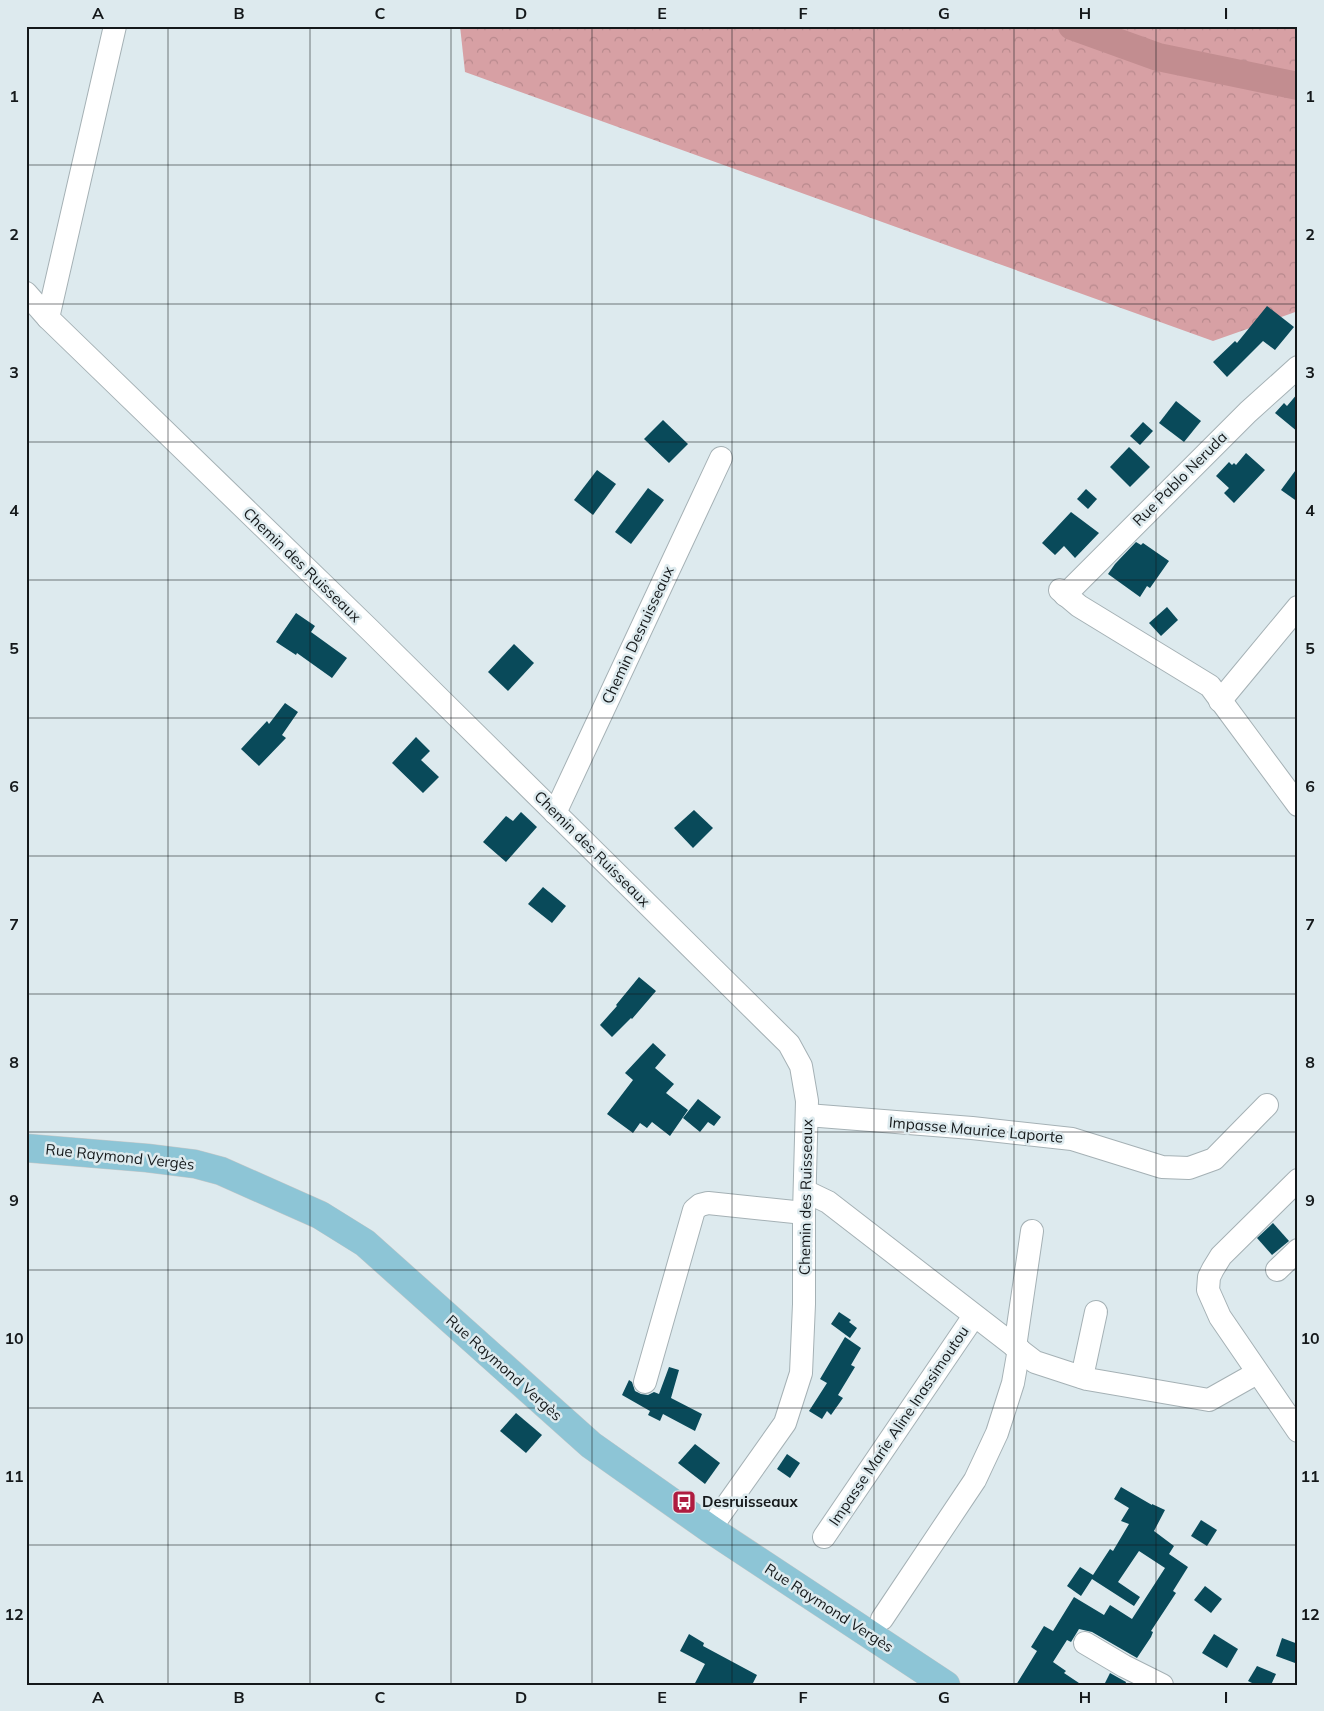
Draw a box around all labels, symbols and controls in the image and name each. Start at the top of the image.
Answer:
text: A [92,3,104,23]
text: B [233,3,245,23]
text: C [375,3,386,23]
text: D [515,3,527,23]
text: E [657,3,667,23]
text: F [798,3,808,23]
text: G [938,3,950,23]
text: H [1079,3,1091,23]
text: I [1224,3,1228,23]
text: 1 [9,86,19,106]
text: 1 [1305,86,1315,106]
text: 2 [9,224,19,244]
text: 2 [1305,224,1315,244]
text: 3 [9,362,19,382]
text: 3 [1305,362,1315,382]
street label: Rue Pablo Neruda [1128,427,1231,530]
text: 4 [9,500,19,520]
text: 4 [1305,500,1315,520]
street label: Chemin des Ruisseaux [239,503,365,626]
street label: Chemin Desruisseaux [597,563,678,707]
text: 5 [9,638,19,658]
text: 5 [1305,638,1315,658]
text: 6 [9,776,19,796]
text: 6 [1305,776,1315,796]
street label: Chemin des Ruisseaux [530,787,654,911]
text: 7 [9,914,19,934]
text: 7 [1305,914,1315,934]
text: 8 [9,1052,19,1072]
text: 8 [1305,1052,1315,1072]
street label: Impasse Maurice Laporte [888,1112,1064,1147]
street label: Chemin des Ruisseaux [795,1119,816,1275]
street label: Rue Raymond Vergès [45,1139,195,1174]
text: 9 [9,1190,19,1210]
text: 9 [1305,1190,1315,1210]
street label: Rue Raymond Vergès [442,1311,566,1425]
street label: Impasse Marie Aline Inassimoutou [824,1322,973,1529]
text: 10 [4,1328,24,1348]
text: 10 [1300,1328,1320,1348]
text: 11 [4,1466,24,1486]
text: 11 [1300,1466,1320,1486]
bus stop icon: Desruisseaux [671,1489,697,1515]
place label: Desruisseaux [702,1492,798,1511]
street label: Rue Raymond Vergès [761,1559,897,1656]
text: 12 [4,1604,24,1624]
text: 12 [1300,1604,1320,1624]
text: A [92,1687,104,1707]
text: B [233,1687,245,1707]
text: C [375,1687,386,1707]
text: D [515,1687,527,1707]
text: E [657,1687,667,1707]
text: F [798,1687,808,1707]
text: G [938,1687,950,1707]
text: H [1079,1687,1091,1707]
text: I [1224,1687,1228,1707]

